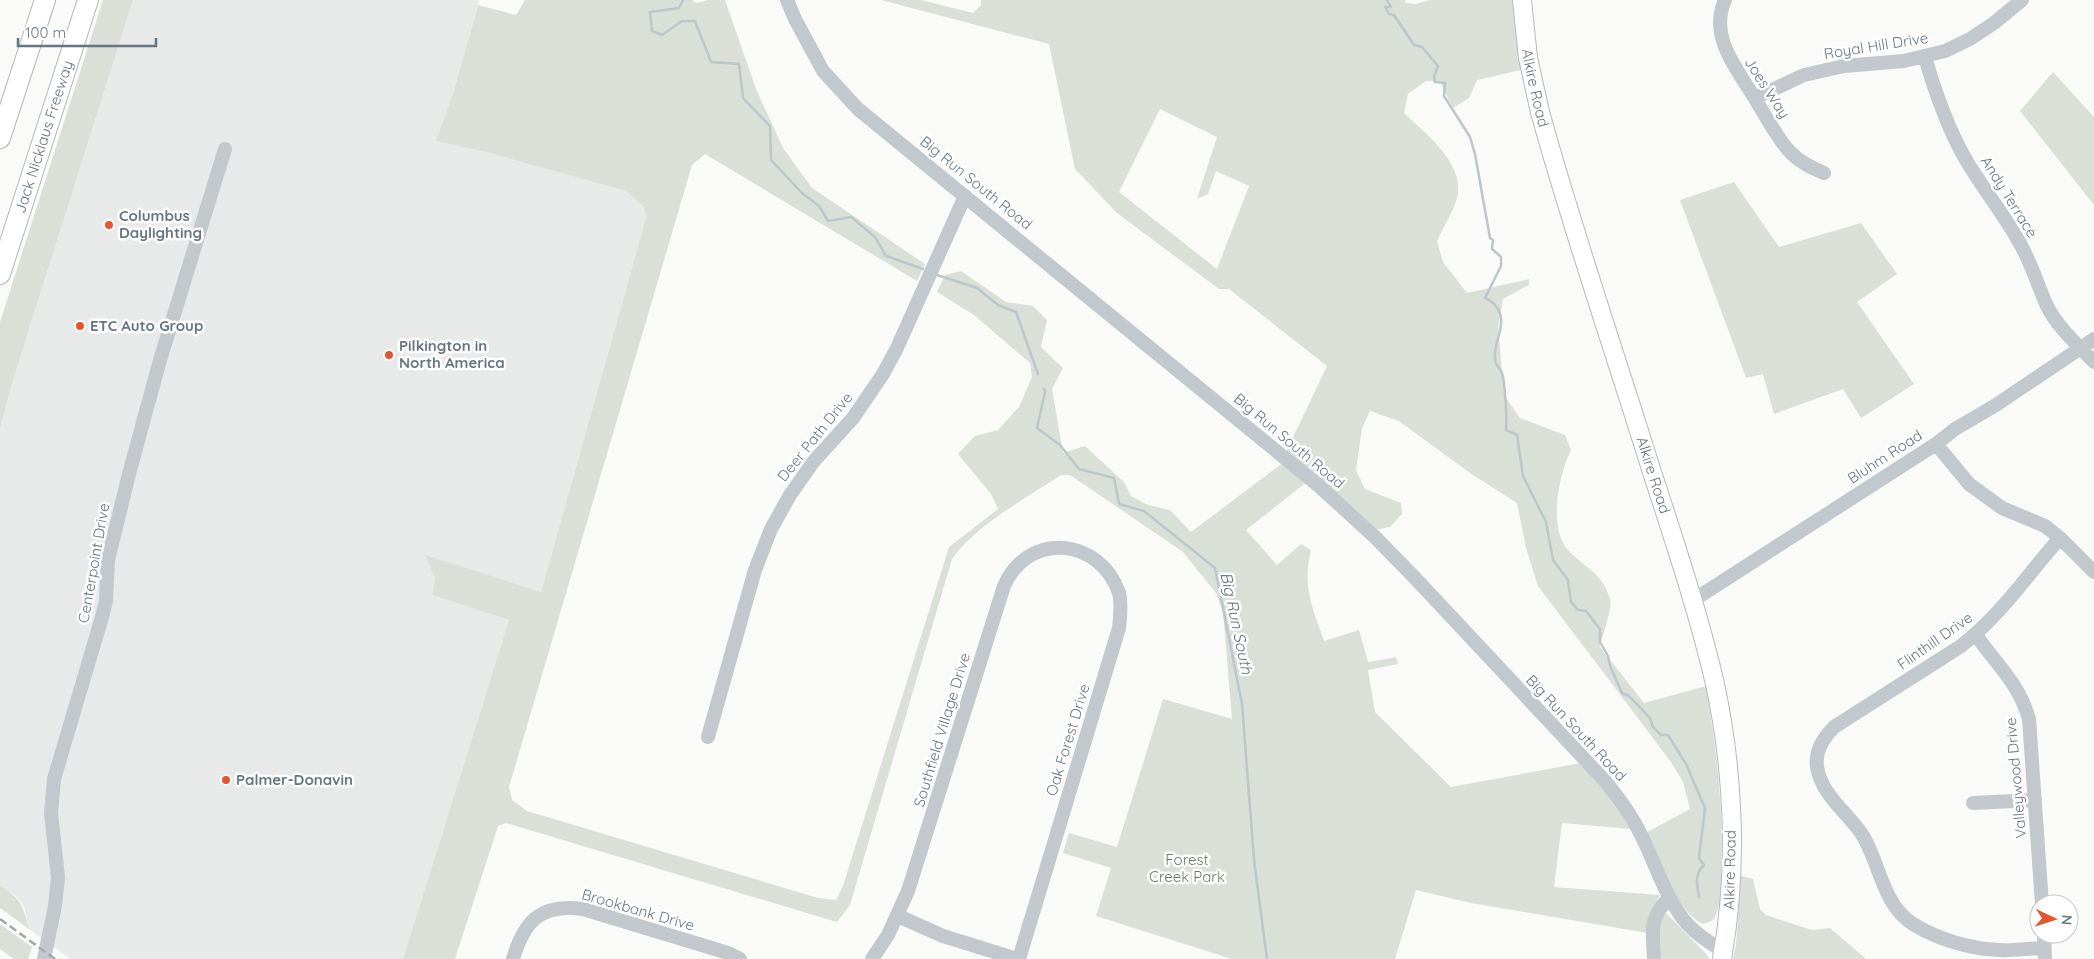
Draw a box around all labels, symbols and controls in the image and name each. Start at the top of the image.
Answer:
scale bar [18,15,155,47]
text: 100 m [25,23,66,42]
street label: Royal Hill Drive [1822,28,1929,63]
street label: Alkire Road [1518,48,1554,129]
street label: Joes Way [1741,54,1794,122]
street label: Jack Nicklaus Freeway [10,58,77,216]
street label: Big Run South Road [916,132,1036,234]
street label: Andy Terrace [1977,152,2042,241]
place label: Columbus Daylighting [119,206,202,242]
marker: Columbus Daylighting [103,219,115,231]
place label: ETC Auto Group [90,316,203,335]
marker: ETC Auto Group [74,320,86,332]
place label: Pilkington in North America [399,336,505,372]
marker: Pilkington in North America [383,349,395,361]
street label: Deer Path Drive [773,388,856,485]
street label: Big Run South Road [1230,389,1349,492]
street label: Bluhm Road [1844,425,1926,488]
street label: Alkire Road [1632,434,1675,516]
street label: Centerpoint Drive [74,501,113,624]
water label: Big Run South [1216,570,1258,677]
street label: Flinthill Drive [1893,608,1976,674]
street label: Southfield Village Drive [909,651,974,809]
street label: Big Run South Road [1522,671,1631,785]
street label: Oak Forest Drive [1041,681,1094,798]
street label: Valleywood Drive [2001,717,2030,839]
place label: Palmer-Donavin [236,770,353,789]
marker: Palmer-Donavin [220,774,232,786]
street label: Alkire Road [1719,830,1740,910]
park label: Forest Creek Park [1149,850,1225,886]
street label: Brookbank Drive [580,884,697,935]
north arrow [2029,894,2079,944]
text: N [2058,914,2076,926]

